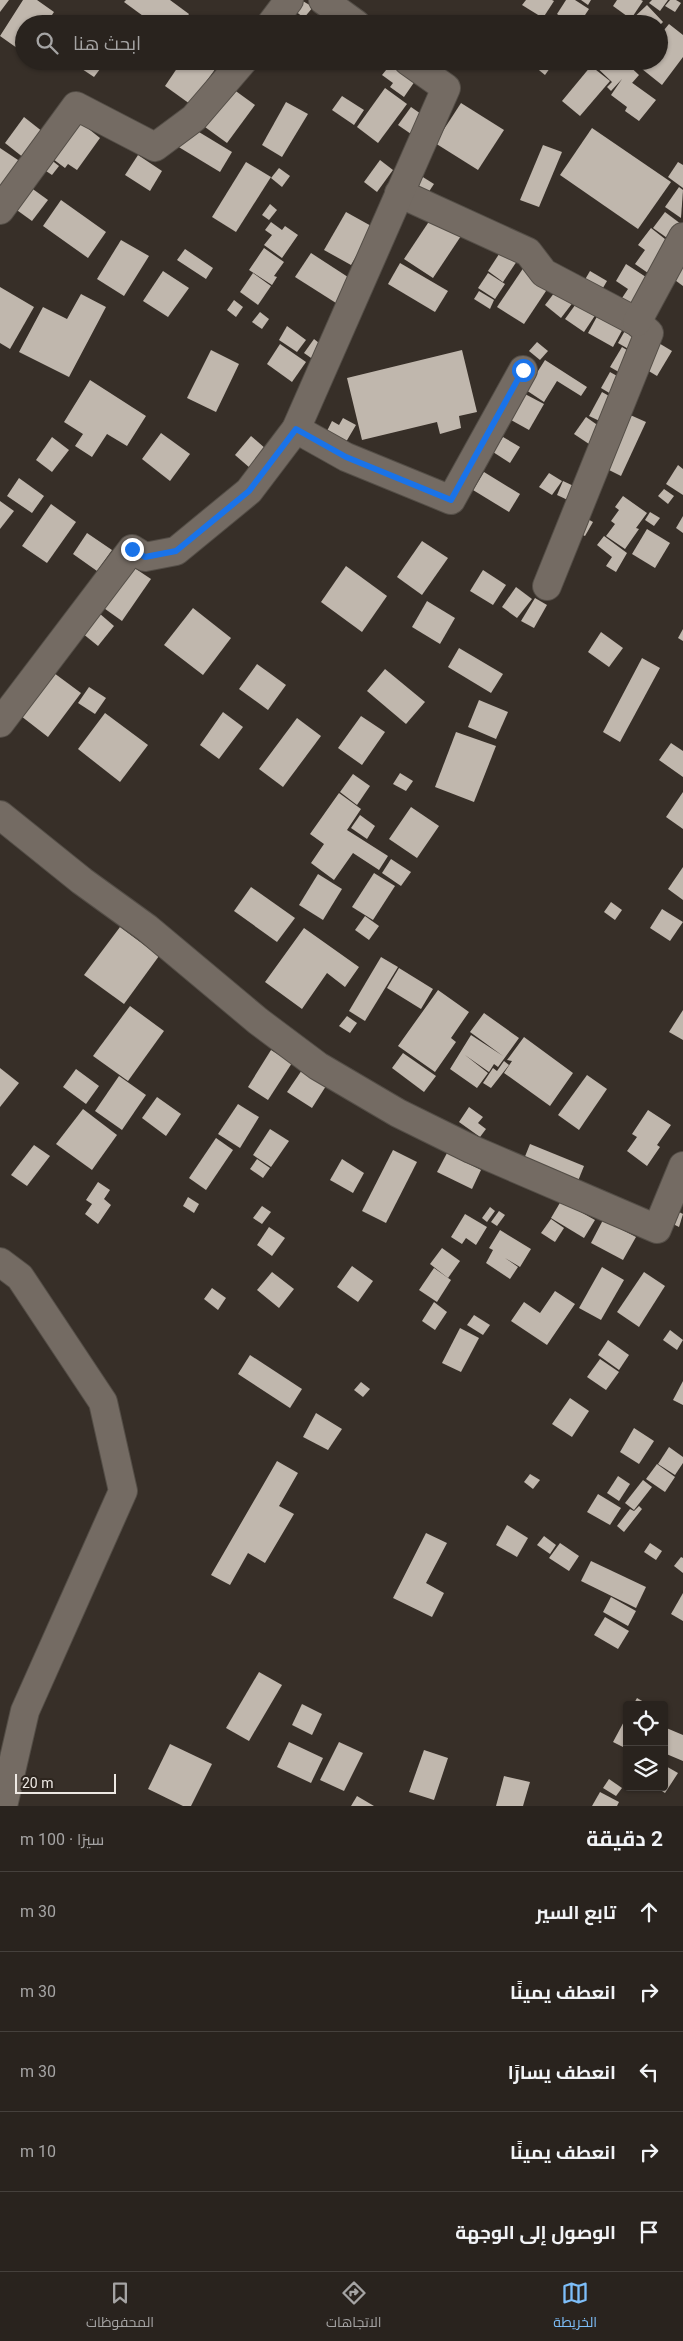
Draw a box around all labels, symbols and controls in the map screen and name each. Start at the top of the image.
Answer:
search box [15,15,668,70]
icon: search [33,29,61,57]
text: ابحث هنا [73,32,141,55]
route start [512,359,535,382]
route end [121,538,144,561]
map controls [623,1701,668,1791]
button: locate [623,1701,668,1746]
button: layers [623,1746,668,1791]
scale bar [15,1771,116,1794]
text: 20 m [22,1775,54,1791]
text: 2 دقيقة [586,1827,663,1851]
text: سيرًا · 100 m [20,1830,104,1849]
icon: ahead [635,1898,663,1926]
text: تابع السير [536,1901,616,1924]
text: 30 m [20,1902,56,1921]
icon: right [635,1978,663,2006]
text: انعطف يمينًا [510,1981,616,2004]
text: 30 m [20,1982,56,2001]
icon: left [635,2058,663,2086]
text: انعطف يسارًا [508,2061,616,2084]
text: 30 m [20,2062,56,2081]
icon: right [635,2138,663,2166]
text: انعطف يمينًا [510,2141,616,2164]
text: 10 m [20,2142,56,2161]
icon: arrive [635,2218,663,2246]
text: الوصول إلى الوجهة [455,2221,616,2244]
tab: المحفوظات [86,2279,154,2335]
tab: الاتجاهات [326,2279,381,2335]
tab: الخريطة [553,2279,597,2335]

